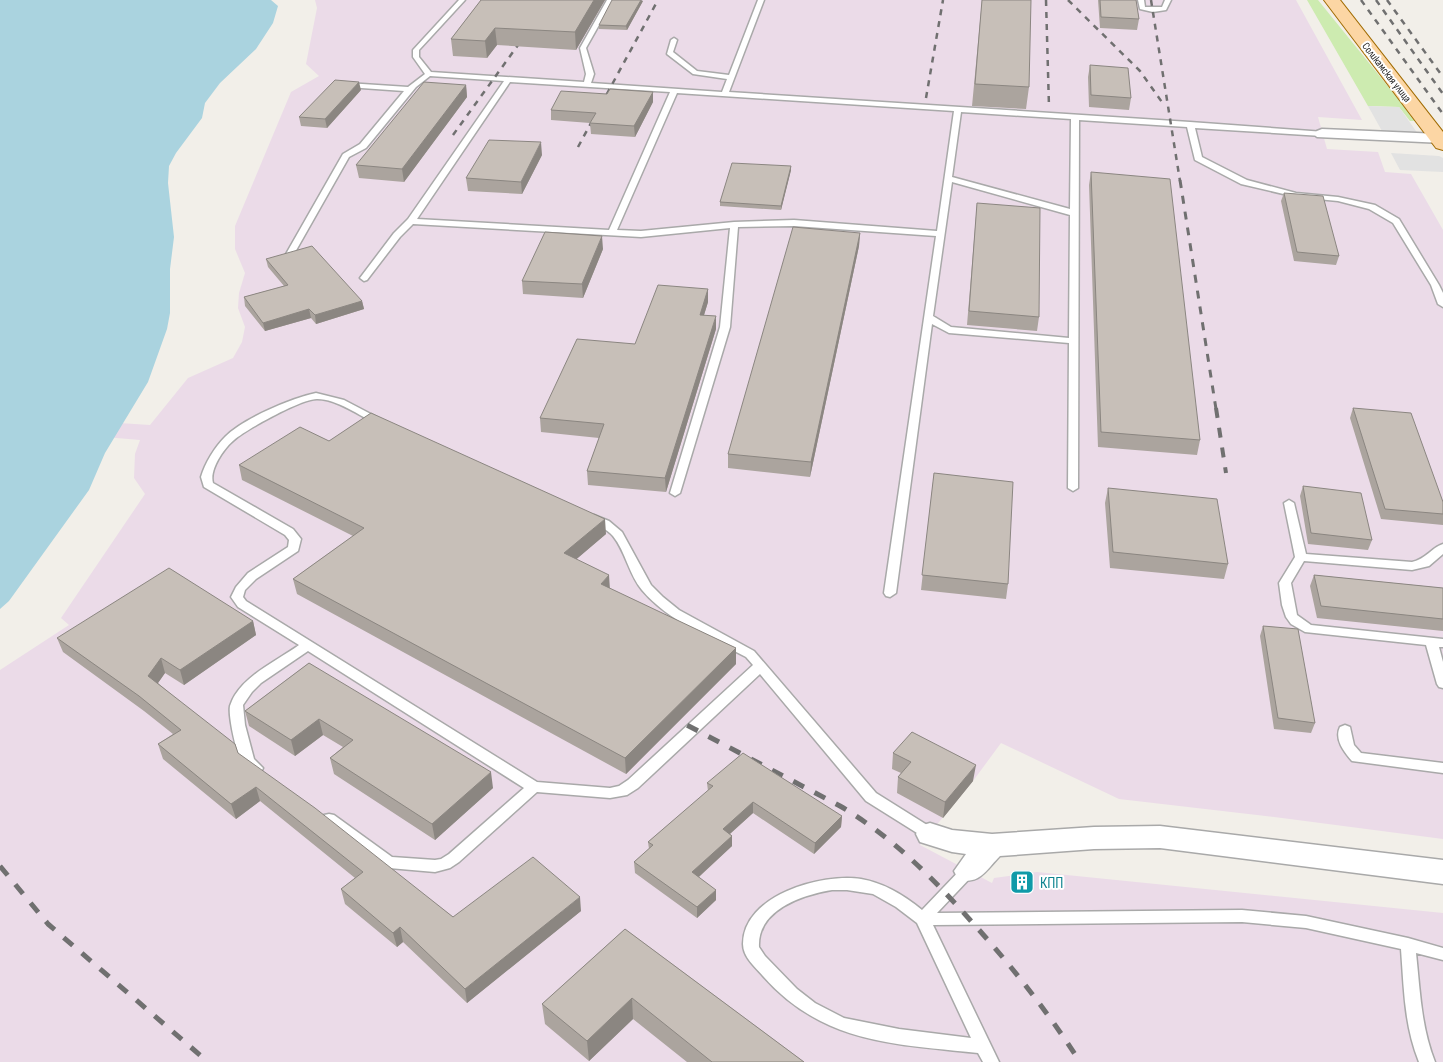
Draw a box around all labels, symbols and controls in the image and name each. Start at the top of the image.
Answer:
street label: Соликамская улица [1359,40,1414,105]
building icon: КПП [1009,869,1035,895]
place label: КПП [1040,874,1063,893]

